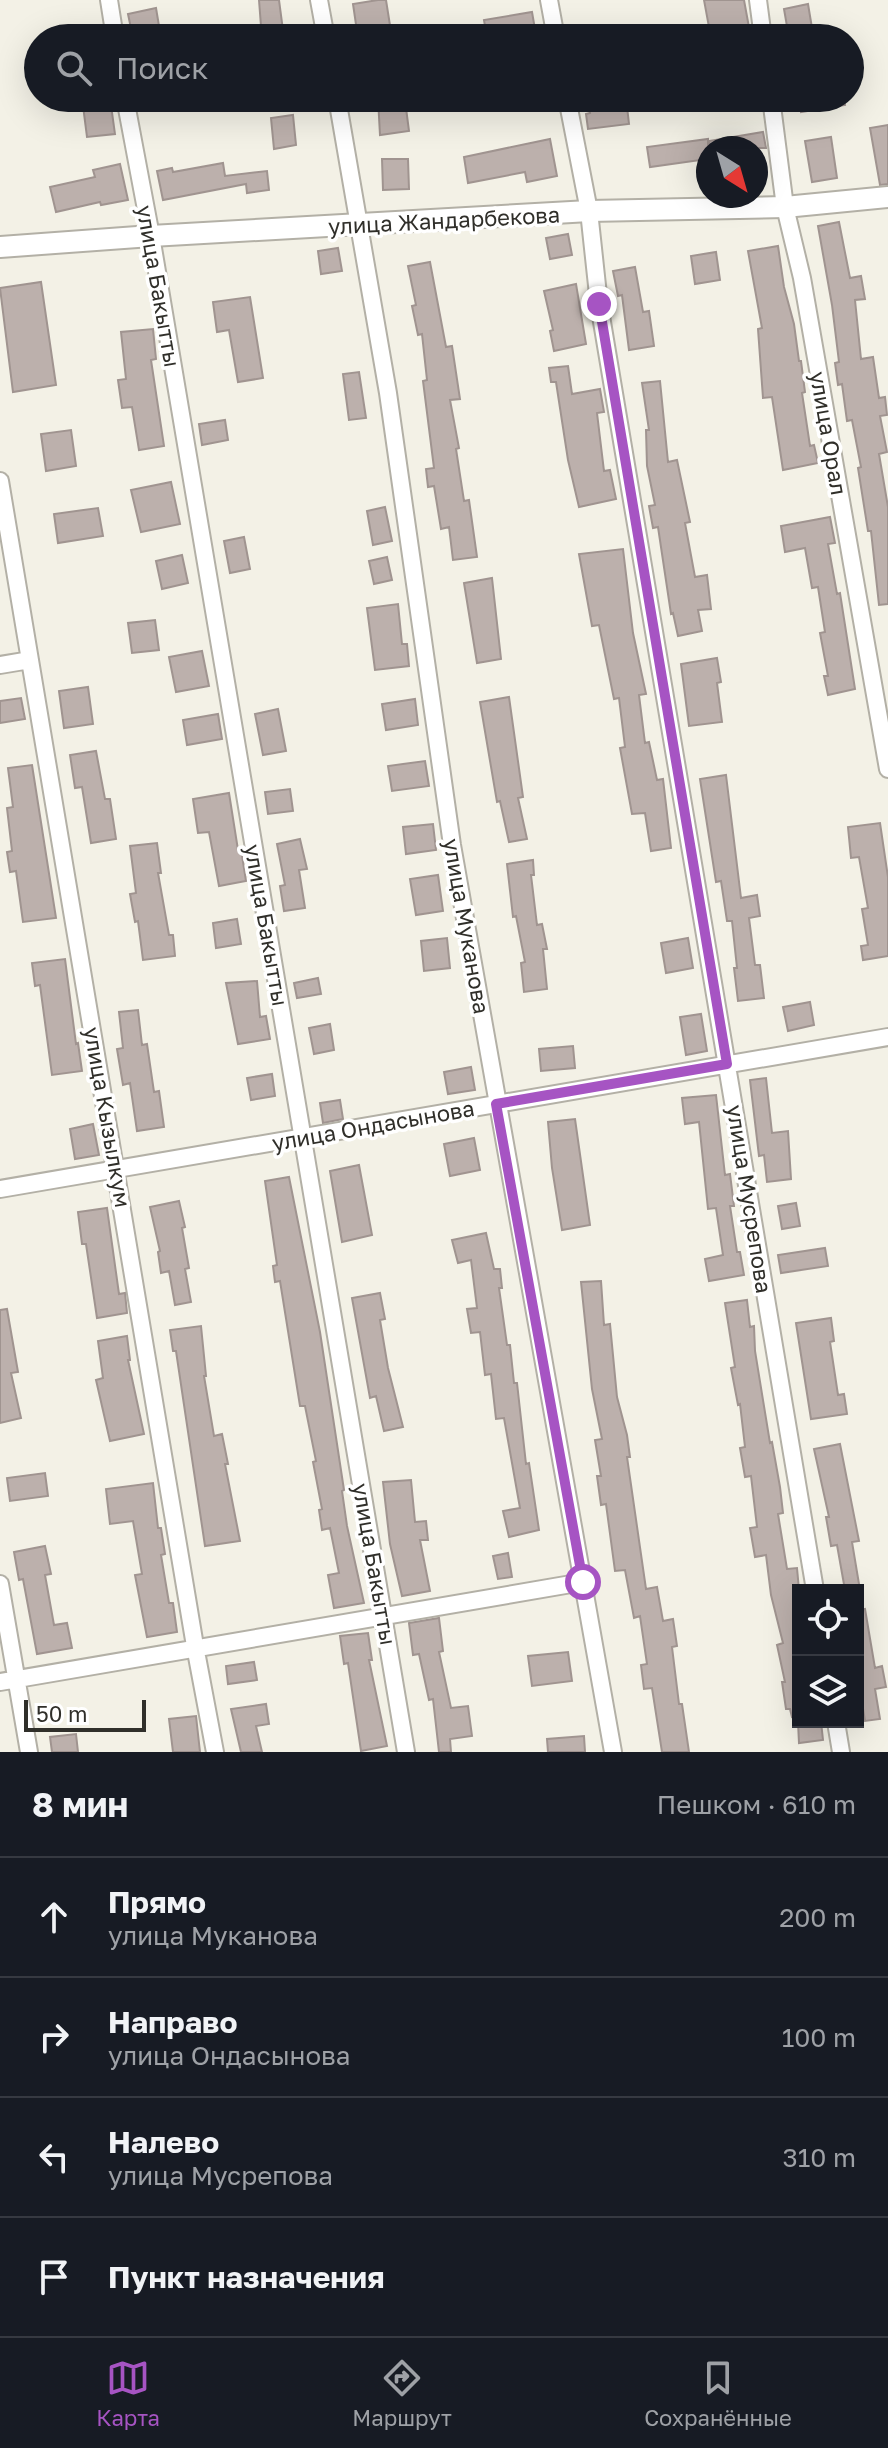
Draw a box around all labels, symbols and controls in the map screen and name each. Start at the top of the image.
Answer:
search box [24,24,864,112]
icon: search [52,46,96,90]
text: Поиск [116,50,208,86]
north arrow [696,136,768,208]
street label: улица Жандарбекова [327,200,561,240]
street label: улица Бакытты [131,203,187,369]
route end [581,286,617,322]
street label: улица Орал [805,369,853,497]
street label: улица Муканова [438,836,496,1016]
street label: улица Бакытты [239,842,295,1008]
street label: улица Кызылкум [79,1025,137,1209]
street label: улица Ондасынова [270,1094,476,1156]
street label: улица Мусрепова [722,1103,778,1295]
street label: улица Бакытты [347,1481,403,1647]
route start [565,1564,601,1600]
map controls [792,1584,864,1728]
button: locate [792,1584,864,1656]
button: layers [792,1656,864,1728]
scale bar [24,1696,146,1732]
text: 50 m [36,1700,87,1727]
text: 8 мин [32,1784,128,1824]
text: Пешком · 610 m [657,1789,856,1820]
text: Прямо [108,1884,206,1920]
icon: ahead [32,1895,76,1939]
text: 200 m [779,1902,856,1933]
text: улица Муканова [108,1920,318,1951]
text: Направо [108,2004,237,2040]
icon: right [32,2015,76,2059]
text: 100 m [782,2022,856,2053]
text: улица Ондасынова [108,2040,350,2071]
text: Налево [108,2124,219,2160]
icon: left [32,2135,76,2179]
text: 310 m [783,2142,856,2173]
text: улица Мусрепова [108,2160,333,2191]
icon: arrive [32,2255,76,2299]
text: Пункт назначения [108,2259,385,2295]
tab: Карта [96,2356,160,2431]
tab: Маршрут [352,2356,452,2431]
tab: Сохранённые [644,2356,792,2431]

